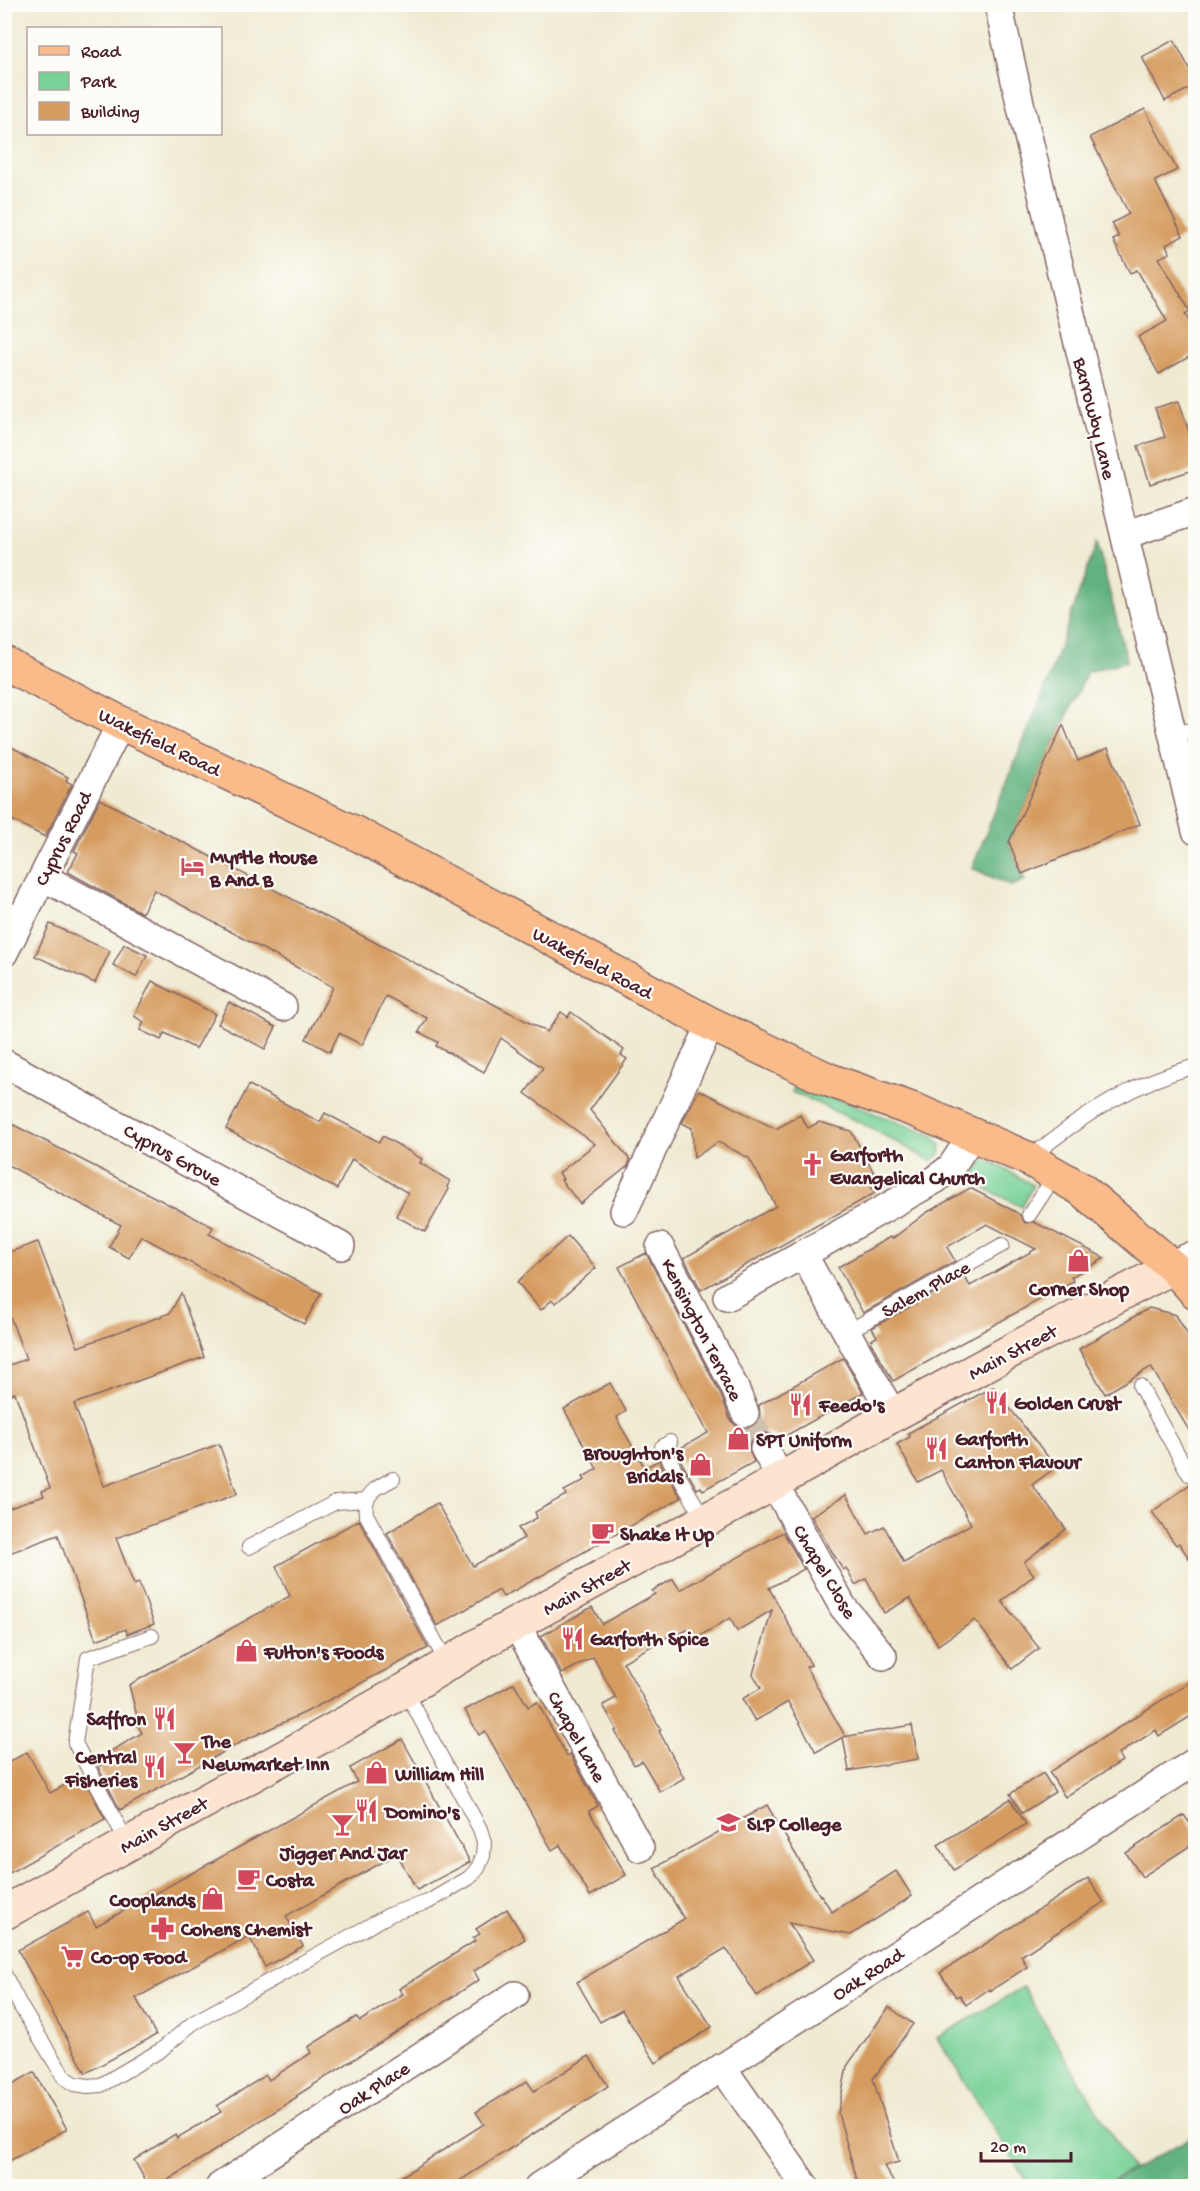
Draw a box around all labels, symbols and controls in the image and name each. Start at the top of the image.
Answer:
legend [27,27,222,135]
text: Road [81,43,122,64]
text: Park [80,73,117,94]
text: Building [80,103,140,124]
street label: Barrowby Lane [1066,355,1119,483]
street label: Wakefield Road [94,705,225,785]
street label: Cyprus Road [32,787,100,891]
place label: Myrtle House B And B [209,848,318,894]
hotel icon: Myrtle House B And B [179,854,205,880]
street label: Wakefield Road [527,924,657,1007]
street label: Cyprus Grove [118,1121,225,1194]
place label: Garforth Evangelical Church [830,1146,985,1192]
church icon: Garforth Evangelical Church [799,1152,825,1178]
shop icon: Corner Shop [1066,1248,1092,1274]
street label: Kensington Terrace [654,1256,746,1406]
street label: Salem Place [878,1257,976,1325]
place label: Corner Shop [1028,1280,1129,1303]
street label: Main Street [965,1320,1063,1387]
restaurant icon: Golden Crust [983,1389,1009,1415]
restaurant icon: Feedo's [788,1391,814,1417]
place label: Golden Crust [1014,1394,1122,1417]
place label: Feedo's [818,1396,886,1419]
shop icon: SPT Uniform [725,1426,751,1452]
place label: Garforth Canton Flavour [954,1430,1083,1476]
place label: SPT Uniform [756,1431,853,1454]
restaurant icon: Garforth Canton Flavour [924,1436,950,1462]
place label: Broughton's Bridals [582,1444,685,1490]
shop icon: Broughton's Bridals [688,1451,714,1477]
cafe icon: Shake It Up [589,1520,615,1546]
street label: Chapel Close [786,1522,860,1624]
place label: Shake It Up [620,1525,714,1548]
street label: Main Street [540,1555,637,1623]
restaurant icon: Garforth Spice [559,1625,585,1651]
place label: Garforth Spice [590,1630,709,1653]
shop icon: Fulton's Foods [233,1638,259,1664]
place label: Fulton's Foods [263,1643,385,1666]
street label: Chapel Lane [541,1688,610,1788]
restaurant icon: Saffron [151,1705,177,1731]
place label: Saffron [86,1710,146,1733]
place label: The Newmarket Inn [200,1732,330,1778]
bar icon: The Newmarket Inn [171,1739,197,1765]
place label: Central Fisheries [64,1748,139,1794]
restaurant icon: Central Fisheries [142,1754,168,1780]
shop icon: William Hill [364,1760,390,1786]
place label: William Hill [394,1765,485,1788]
street label: Main Street [117,1793,214,1861]
restaurant icon: Domino's [354,1798,380,1824]
place label: Domino's [383,1803,461,1826]
school or university icon: SLP College [716,1810,742,1836]
bar icon: Jigger And Jar [330,1812,356,1838]
place label: SLP College [747,1815,842,1838]
place label: Jigger And Jar [279,1844,408,1867]
cafe icon: Costa [235,1866,261,1892]
place label: Costa [265,1871,315,1894]
shop icon: Cooplands [200,1886,226,1912]
place label: Cooplands [108,1891,197,1914]
pharmacy icon: Cohens Chemist [150,1915,176,1941]
place label: Cohens Chemist [180,1920,313,1943]
supermarket icon: Co-op Food [60,1943,86,1969]
street label: Oak Road [829,1943,911,2007]
place label: Co-op Food [90,1948,188,1971]
street label: Oak Place [335,2058,415,2121]
scale bar [981,2125,1071,2163]
text: 20 m [990,2138,1026,2159]

